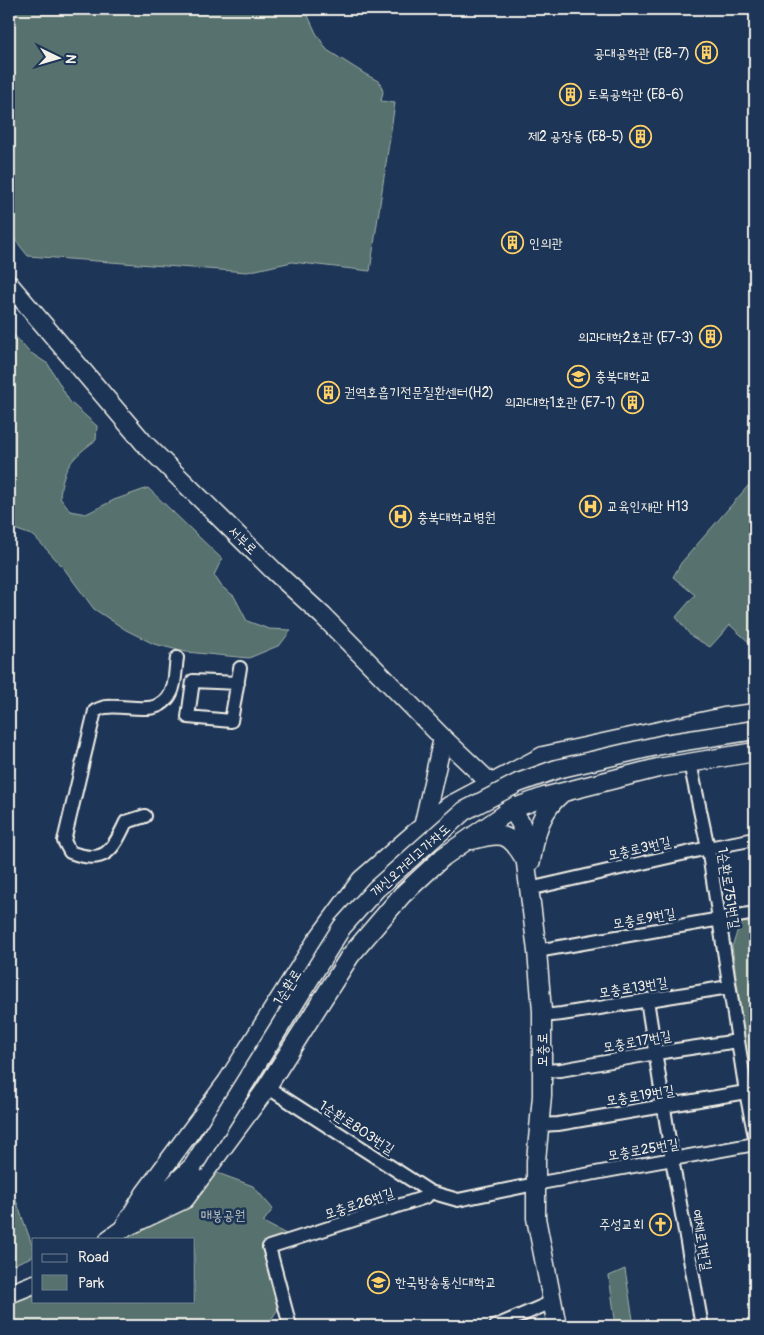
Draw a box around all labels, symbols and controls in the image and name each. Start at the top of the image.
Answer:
north arrow [32,32,82,82]
building icon: 공대공학관 (E8-7) [694,41,718,65]
place label: 공대공학관 (E8-7) [594,45,690,62]
text: N [62,54,79,65]
building icon: 토목공학관 (E8-6) [559,82,583,106]
place label: 토목공학관 (E8-6) [587,86,684,103]
building icon: 제2 공장동 (E8-5) [628,124,652,148]
place label: 제2 공장동 (E8-5) [528,128,624,145]
building icon: 인의관 [501,231,525,255]
place label: 인의관 [529,235,563,252]
building icon: 의과대학2호관 (E7-3) [698,325,722,349]
place label: 의과대학2호관 (E7-3) [578,329,694,346]
school or university icon: 충북대학교 [567,364,591,388]
place label: 충북대학교 [595,368,651,385]
building icon: 권역호흡기전문질환센터(H2) [316,380,340,404]
place label: 권역호흡기전문질환센터(H2) [344,384,494,401]
building icon: 의과대학1호관 (E7-1) [620,390,644,414]
place label: 의과대학1호관 (E7-1) [504,394,616,411]
hospital icon: 교육인재관 H13 [579,494,603,518]
place label: 교육인재관 H13 [607,498,689,515]
hospital icon: 충북대학교병원 [389,505,413,529]
place label: 충북대학교병원 [417,509,496,526]
street label: 서부로 [225,523,261,558]
street label: 개신오거리고가차도 [367,820,454,901]
street label: 모충로3번길 [606,833,673,864]
street label: 1순환로751번길 [714,846,743,931]
street label: 모충로9번길 [611,904,678,932]
street label: 1순환로 [270,966,305,1008]
street label: 모충로13번길 [597,974,670,1001]
street label: 모충로17번길 [602,1027,673,1056]
street label: 모충로 [534,1033,551,1067]
street label: 모충로19번길 [605,1082,676,1109]
street label: 1순환로803번길 [316,1097,398,1158]
street label: 모충로25번길 [606,1135,681,1164]
street label: 모충로26번길 [322,1184,397,1223]
park label: 매봉공원 [200,1207,246,1224]
street label: 예체로1번길 [688,1208,715,1273]
church icon: 주성교회 [648,1212,672,1236]
place label: 주성교회 [599,1216,644,1233]
legend [32,1238,195,1302]
text: Road [78,1248,109,1267]
school or university icon: 한국방송통신대학교 [367,1270,391,1294]
text: Park [78,1274,105,1293]
place label: 한국방송통신대학교 [395,1274,496,1291]

